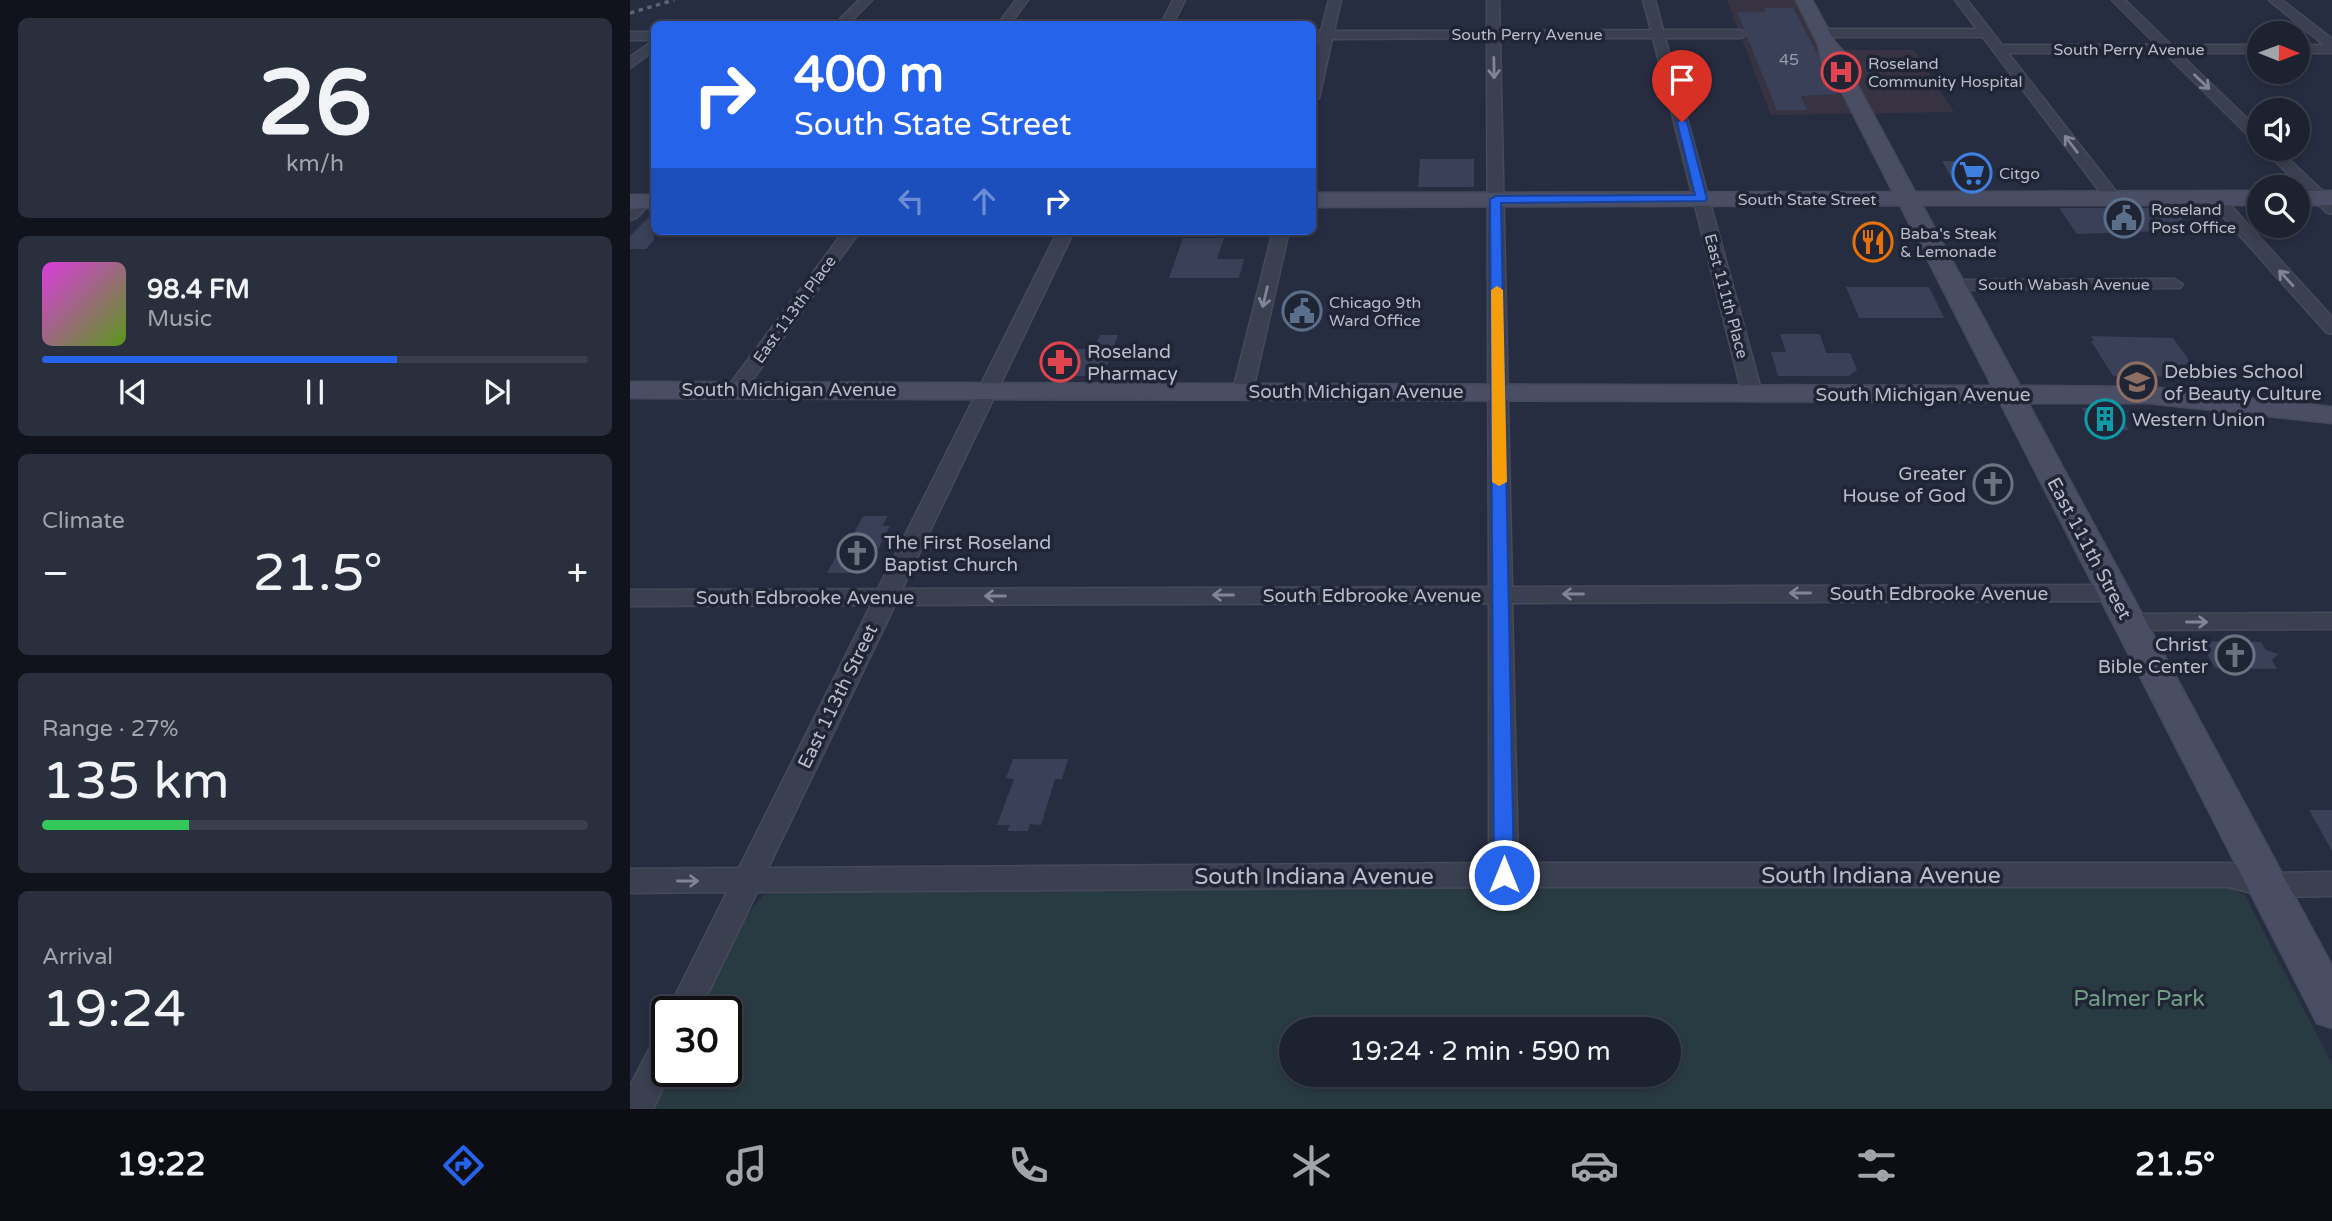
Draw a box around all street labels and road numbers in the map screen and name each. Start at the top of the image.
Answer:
street label: South Perry Avenue [1451,25,1603,45]
street label: South Perry Avenue [2053,40,2205,60]
street label: South State Street [1738,190,1876,210]
street label: East 111th Place [1700,232,1752,361]
street label: East 113th Place [749,252,841,367]
street label: South Wabash Avenue [1978,275,2150,295]
street label: South Michigan Avenue [681,379,897,401]
street label: South Michigan Avenue [1248,381,1464,403]
street label: South Michigan Avenue [1815,384,2031,406]
street label: East 111th Street [2042,474,2136,623]
street label: South Edbrooke Avenue [1830,583,2048,605]
street label: South Edbrooke Avenue [1263,585,1481,607]
street label: South Edbrooke Avenue [696,587,914,609]
street label: East 113th Street [793,621,882,772]
street label: South Indiana Avenue [1761,862,2001,890]
street label: South Indiana Avenue [1194,863,1434,891]

